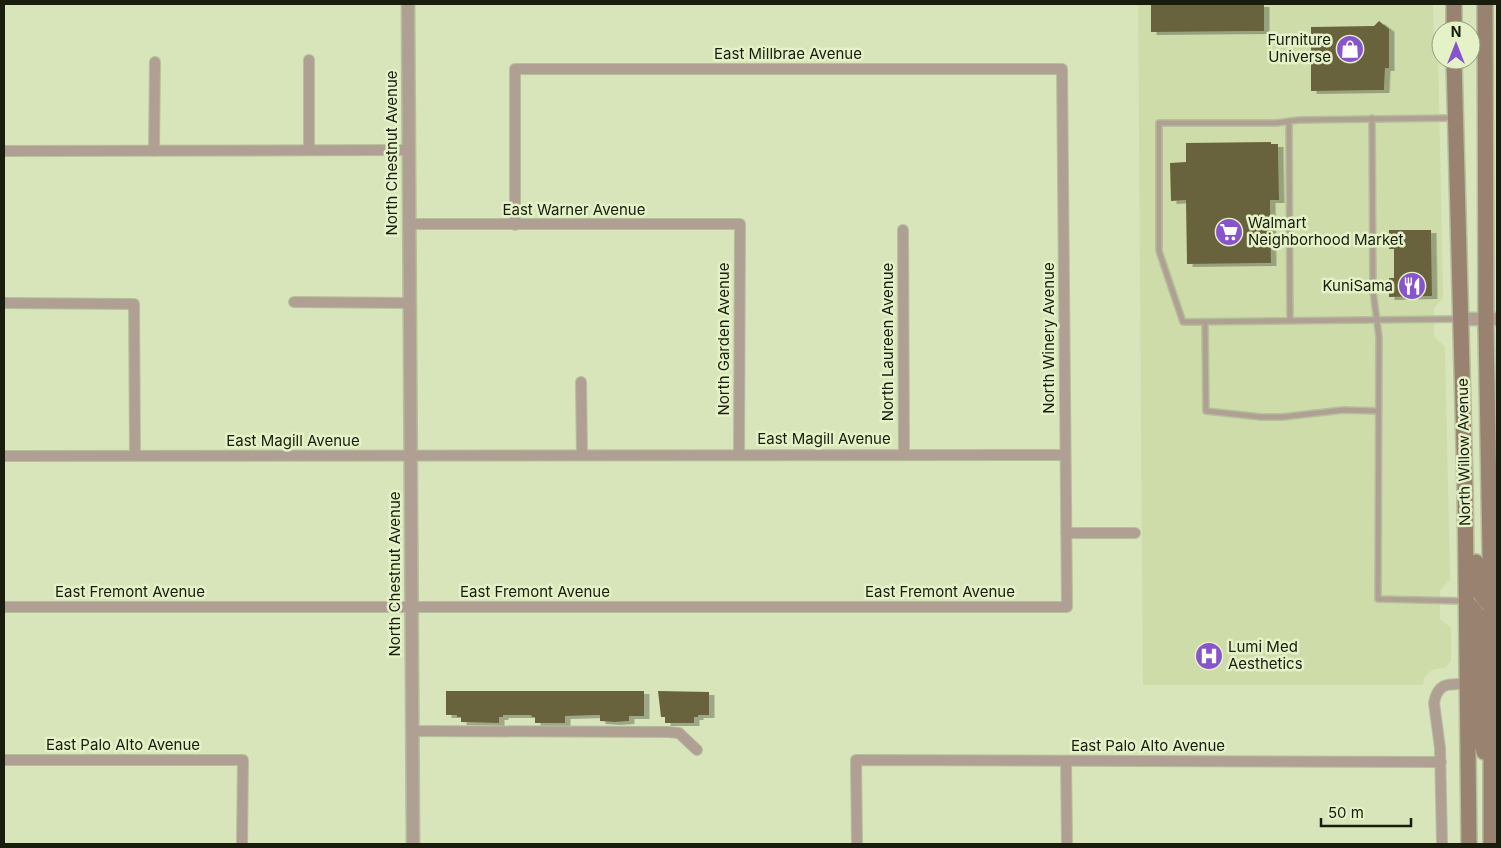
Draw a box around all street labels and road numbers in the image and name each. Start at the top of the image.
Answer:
street label: East Millbrae Avenue [714,44,862,63]
street label: North Chestnut Avenue [382,70,401,236]
street label: East Warner Avenue [503,200,645,219]
street label: North Winery Avenue [1039,262,1058,414]
street label: North Garden Avenue [714,263,733,415]
street label: North Laureen Avenue [878,263,897,421]
street label: North Willow Avenue [1453,378,1474,526]
street label: East Magill Avenue [757,429,891,448]
street label: East Magill Avenue [226,431,360,450]
street label: North Chestnut Avenue [385,491,404,657]
street label: East Fremont Avenue [55,582,205,601]
street label: East Fremont Avenue [460,582,610,601]
street label: East Fremont Avenue [865,582,1015,601]
street label: East Palo Alto Avenue [46,735,200,754]
street label: East Palo Alto Avenue [1071,736,1225,755]

